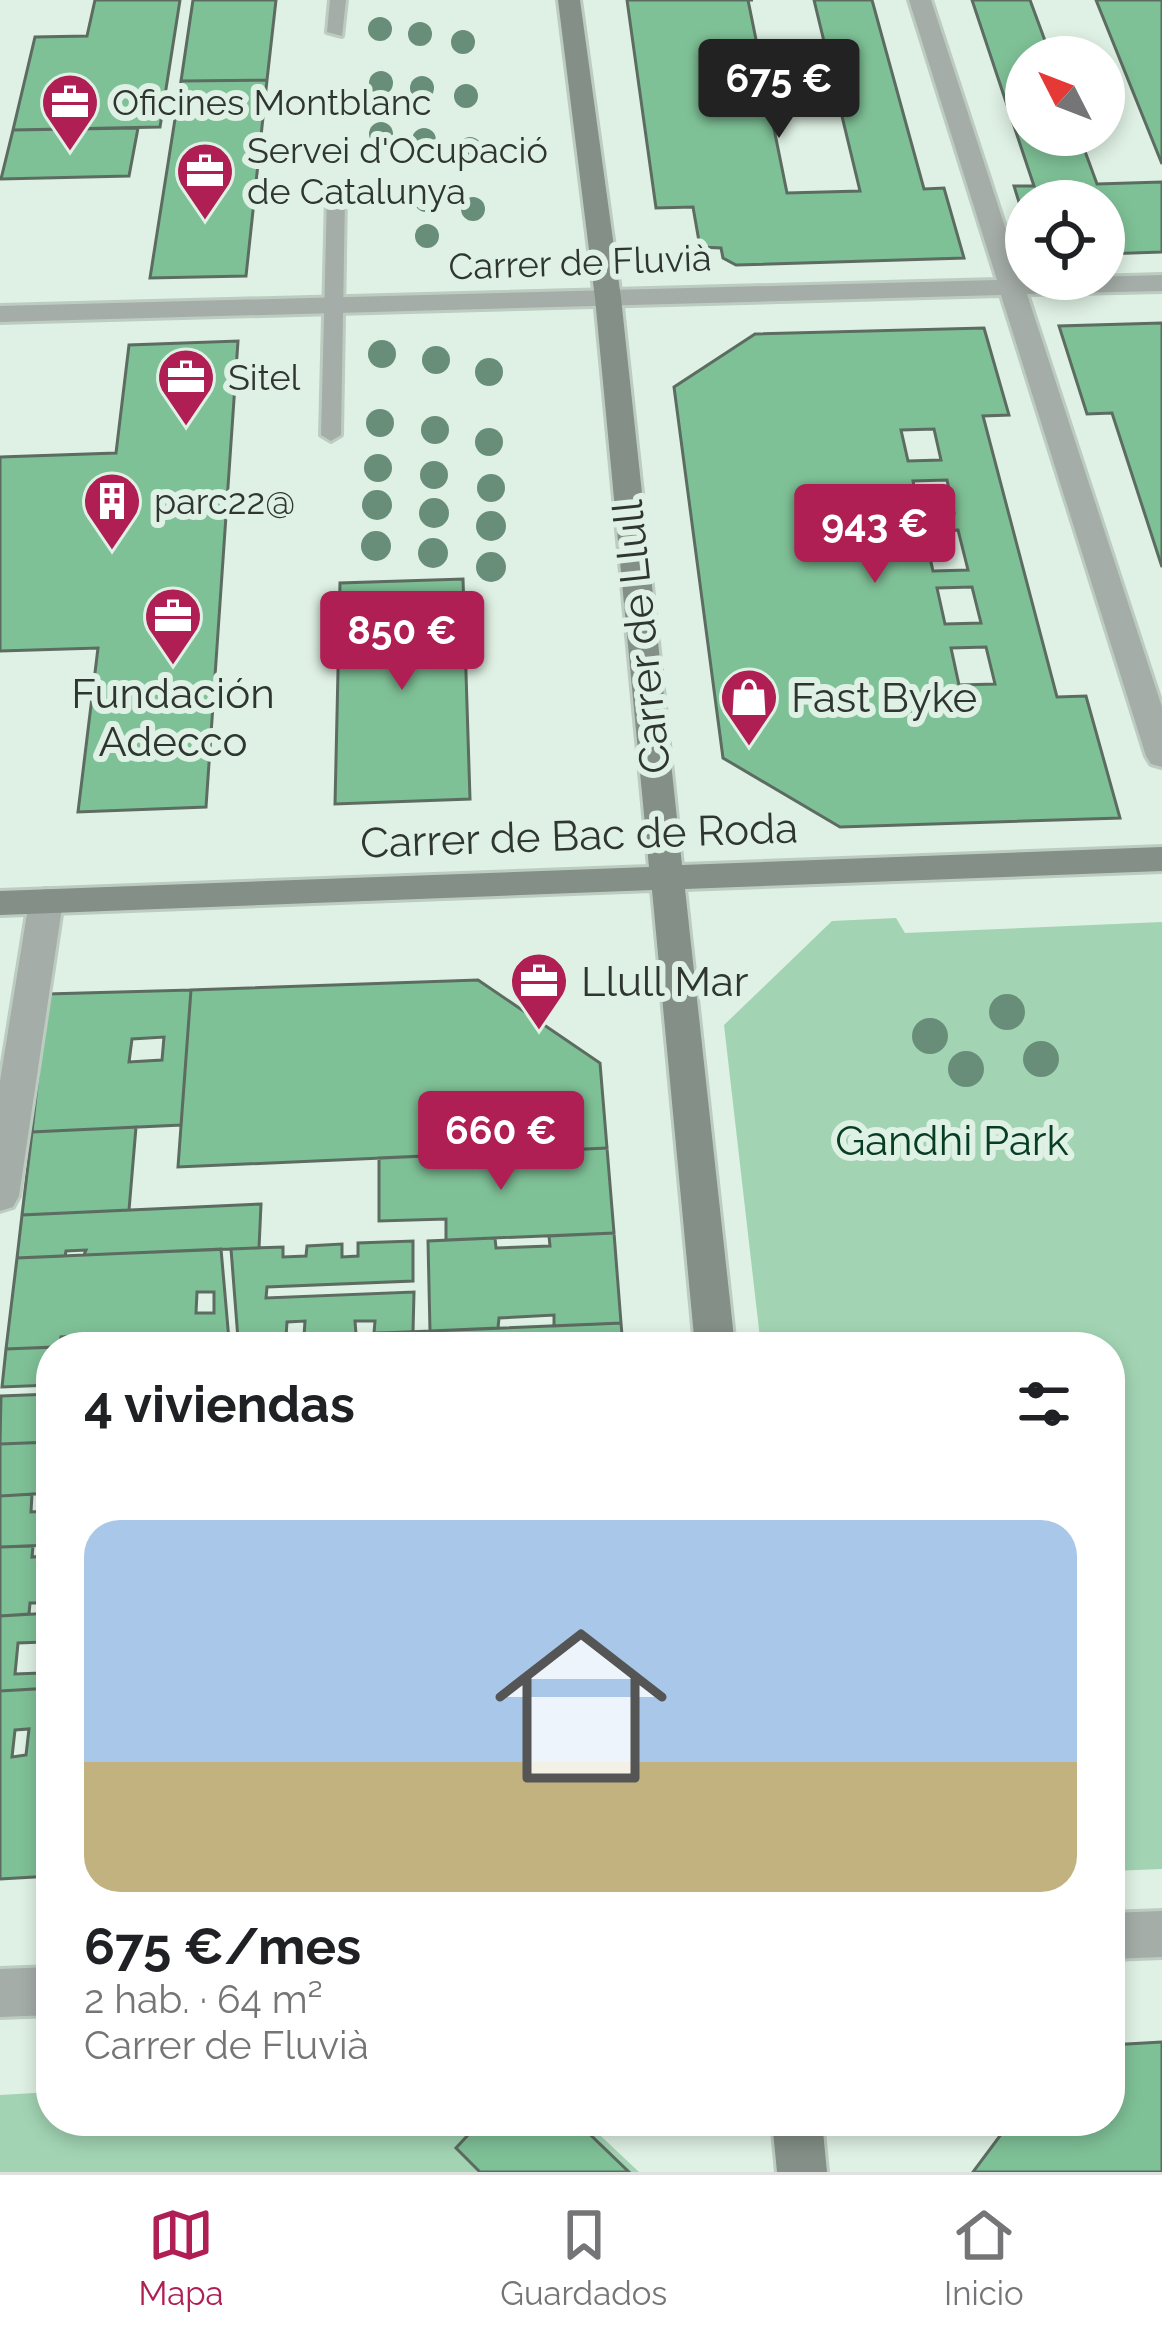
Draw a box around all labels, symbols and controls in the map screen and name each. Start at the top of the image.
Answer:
north arrow [1005,36,1125,156]
map controls [1005,36,1125,300]
pin: 675 € [695,39,863,141]
text: 675 € [725,55,833,101]
office icon: Oficines Montblanc [39,71,101,153]
place label: Oficines Montblanc [112,81,431,123]
place label: Servei d'Ocupació de Catalunya [247,129,548,212]
office icon: Servei d'Ocupació de Catalunya [174,140,236,222]
button: locate [1005,180,1125,300]
street label: Carrer de Fluvià [448,236,712,288]
office icon: Sitel [155,346,217,428]
place label: Sitel [228,356,301,398]
building icon: parc22@ [81,470,143,552]
place label: parc22@ [154,480,295,522]
pin: 943 € [791,484,959,586]
street label: Carrer de Llull [603,497,680,776]
text: 943 € [821,500,929,546]
office icon: Fundación Adecco [142,585,204,667]
pin: 850 € [318,591,486,693]
text: 850 € [347,607,457,653]
shop icon: Fast Byke [718,666,780,748]
place label: Fundación Adecco [71,669,275,766]
place label: Fast Byke [791,673,977,722]
street label: Carrer de Bac de Roda [359,803,799,868]
office icon: Llull Mar [508,950,570,1032]
place label: Llull Mar [581,957,749,1006]
pin: 660 € [417,1091,585,1193]
text: 660 € [445,1107,557,1153]
park label: Gandhi Park [835,1116,1069,1165]
icon: filters [1011,1371,1077,1437]
text: 4 viviendas [84,1374,355,1434]
icon: home [473,1598,689,1814]
text: 675 €/mes [84,1916,361,1976]
text: 2 hab. · 64 m² [84,1976,323,2022]
text: Carrer de Fluvià [84,2022,369,2068]
tab: Mapa [138,2202,224,2313]
tab: Guardados [500,2202,667,2313]
tab: Inicio [944,2202,1024,2313]

